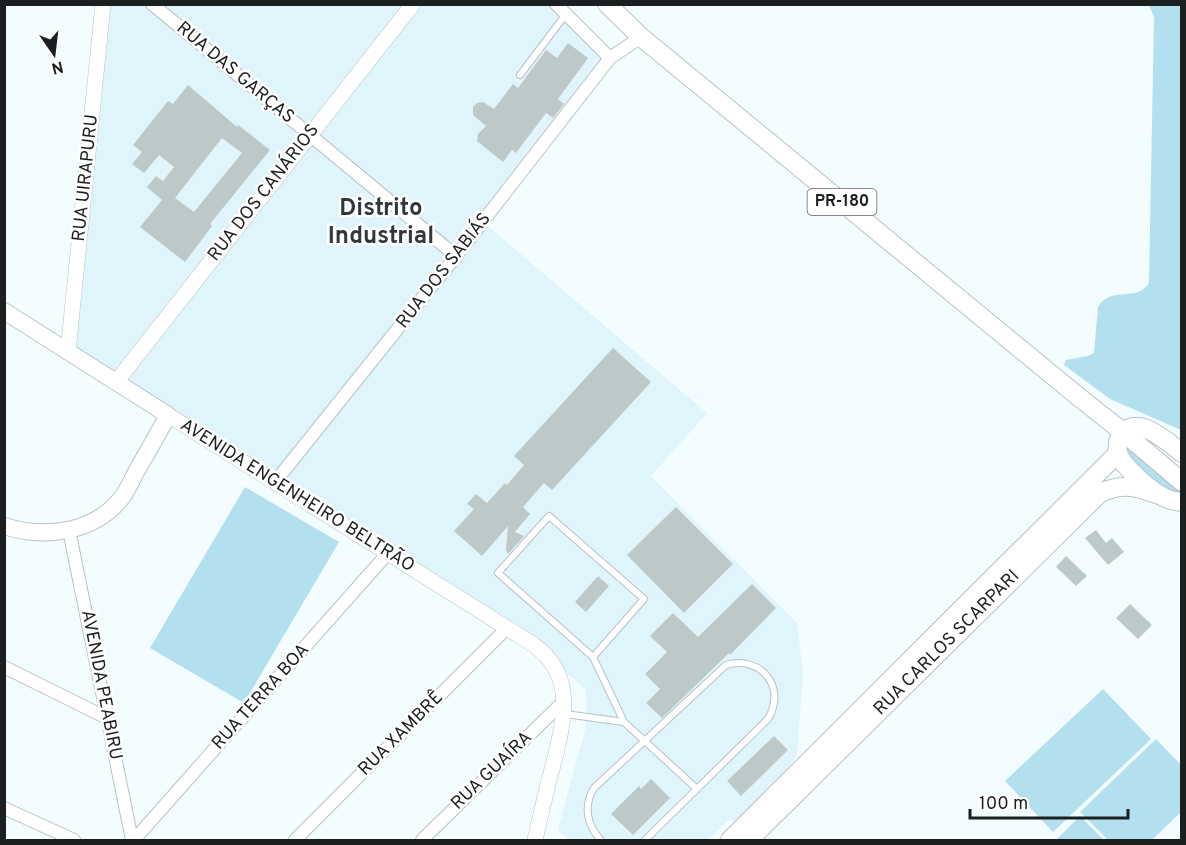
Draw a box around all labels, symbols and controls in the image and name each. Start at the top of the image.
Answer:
street label: RUA DAS GARÇAS [171,17,299,129]
north arrow [24,24,84,84]
text: N [49,56,65,78]
street label: RUA UIRAPURU [68,113,104,243]
street label: RUA DOS CANÁRIOS [202,119,325,266]
road number: PR-180 [808,189,876,215]
district label: Distrito Industrial [328,194,434,252]
street label: RUA DOS SABIÁS [390,207,496,334]
street label: AVENIDA ENGENHEIRO BELTRÃO [175,412,420,578]
street label: RUA CARLOS SCARPARI [869,565,1025,721]
street label: AVENIDA PEABIRU [75,608,127,762]
street label: RUA TERRA BOA [207,639,315,755]
street label: RUA XAMBRÊ [352,685,448,781]
street label: RUA GUAÍRA [445,725,537,815]
scale bar [970,782,1128,820]
text: 100 m [979,793,1028,816]

